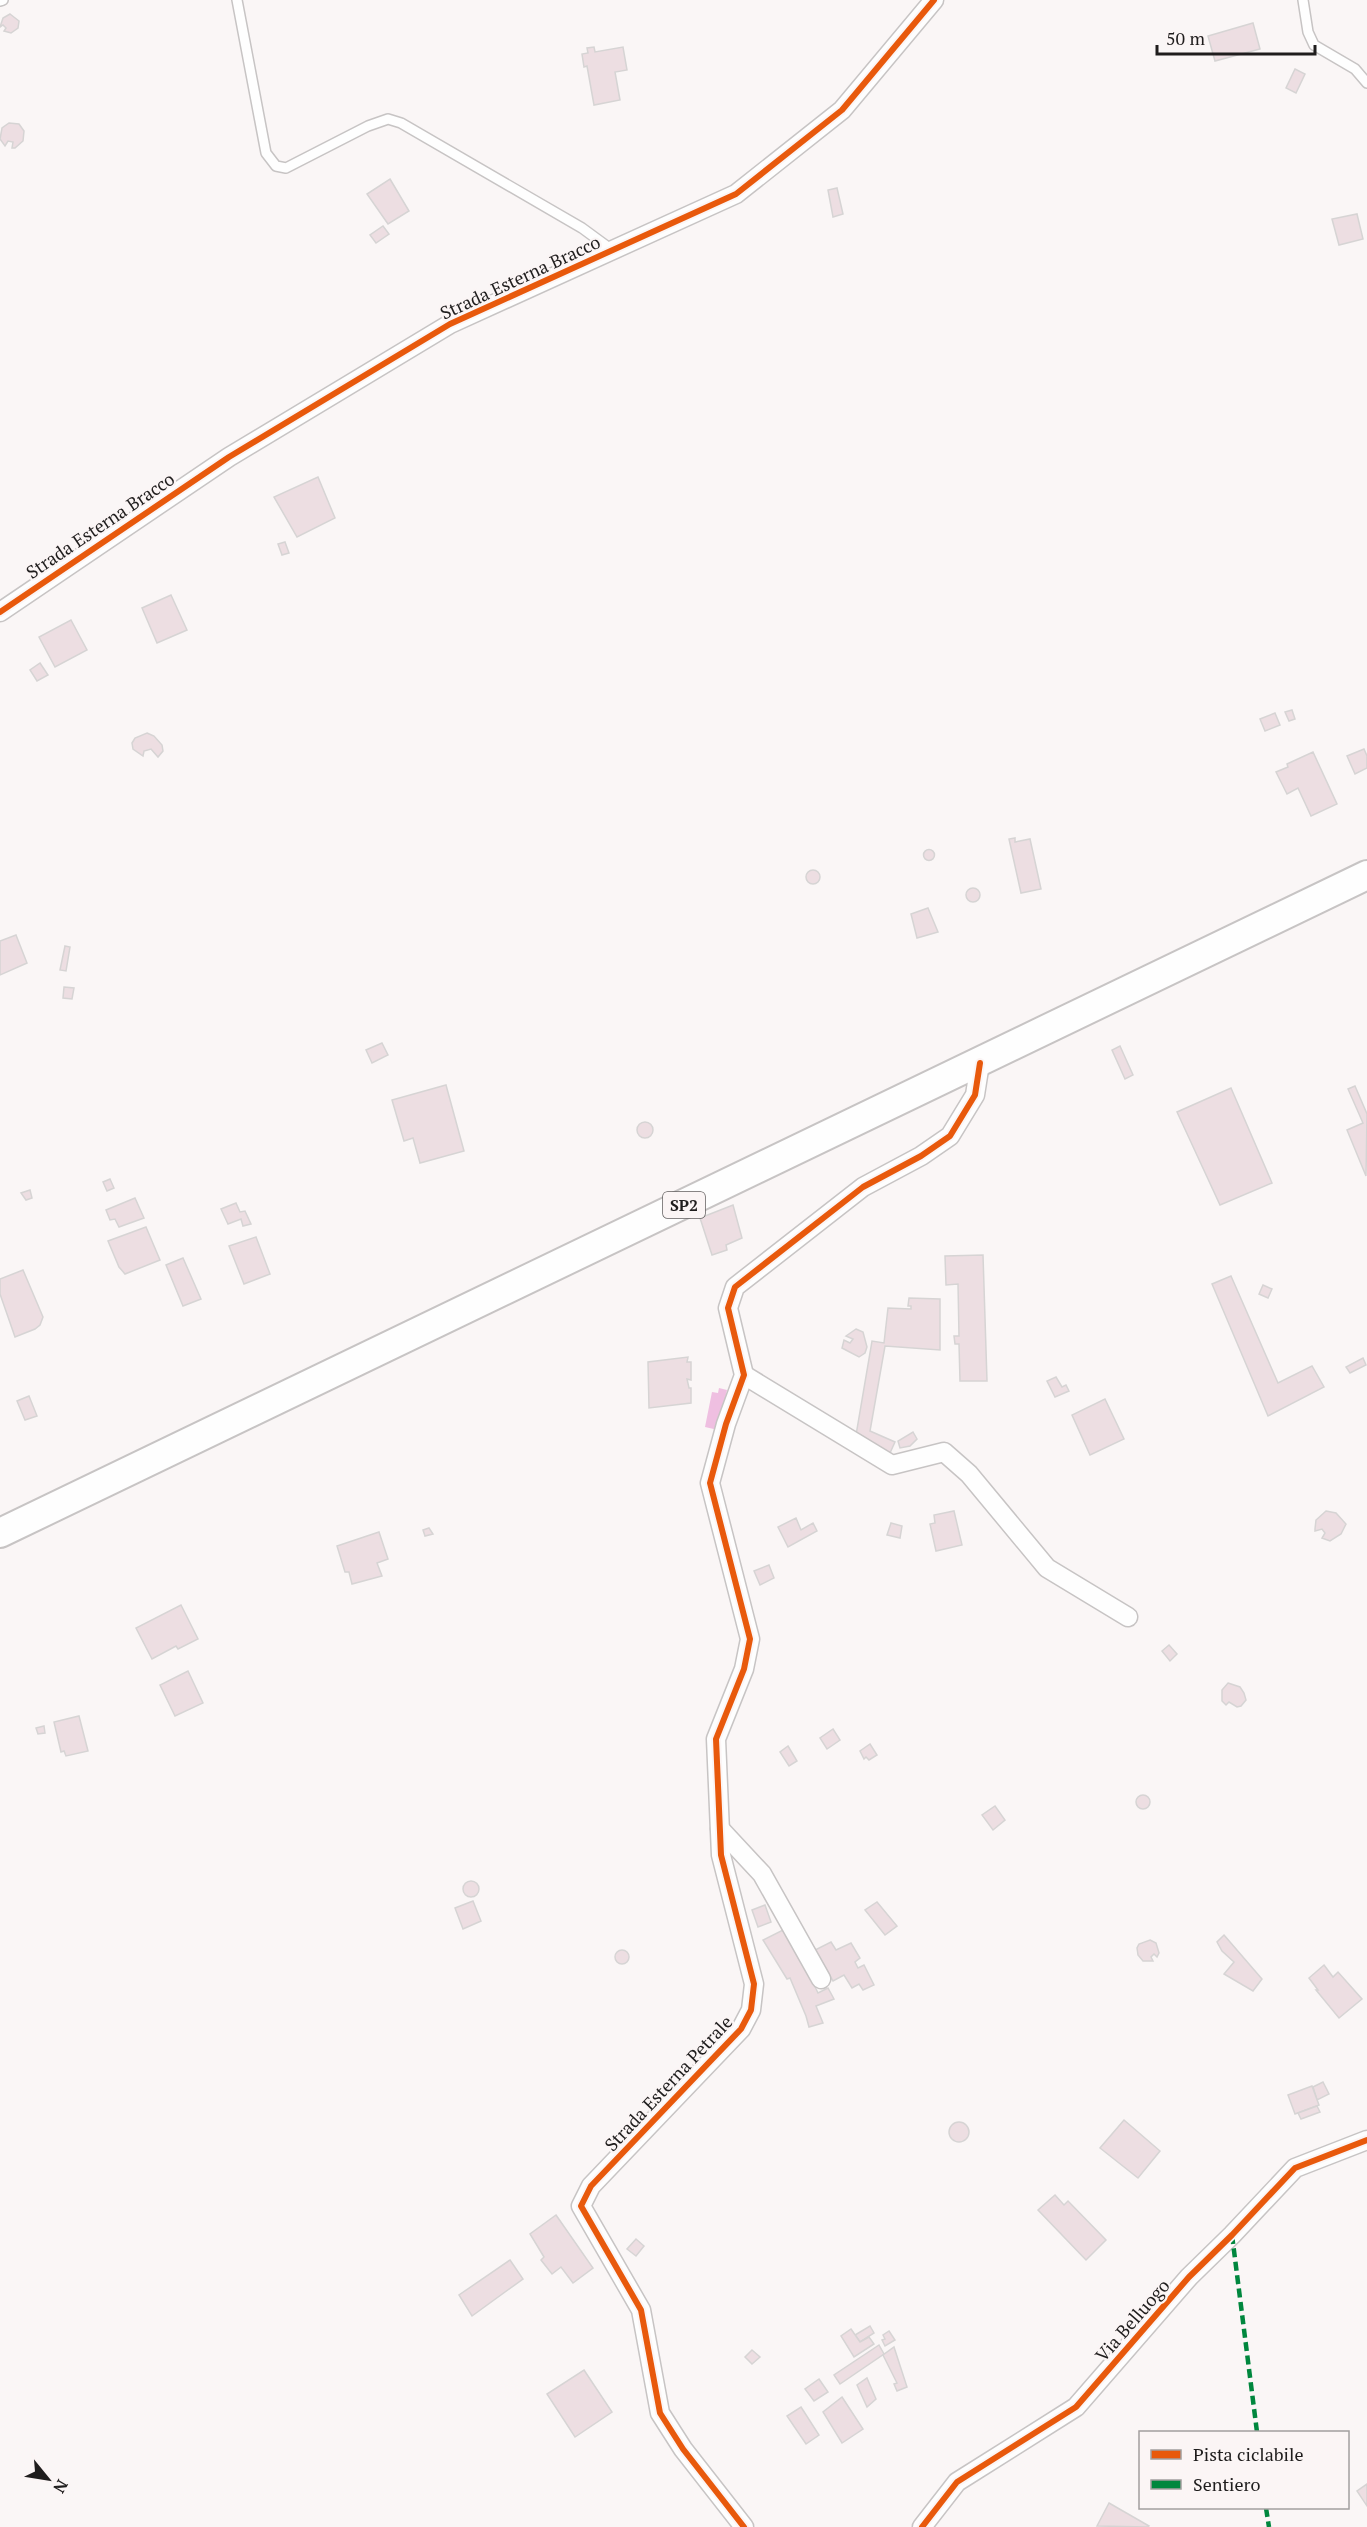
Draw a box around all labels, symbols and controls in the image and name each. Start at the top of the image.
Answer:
scale bar [1157,18,1314,56]
text: 50 m [1166,26,1206,50]
street label: Strada Esterna Bracco [436,229,604,325]
street label: Strada Esterna Bracco [21,466,179,584]
road number: SP2 [663,1192,705,1218]
street label: Strada Esterna Petrale [599,2010,737,2156]
street label: Via Belluogo [1090,2274,1174,2366]
legend [1139,2431,1349,2509]
text: Pista ciclabile [1193,2442,1303,2466]
north arrow [18,2449,78,2509]
text: Sentiero [1193,2472,1260,2496]
text: N [48,2476,74,2497]

